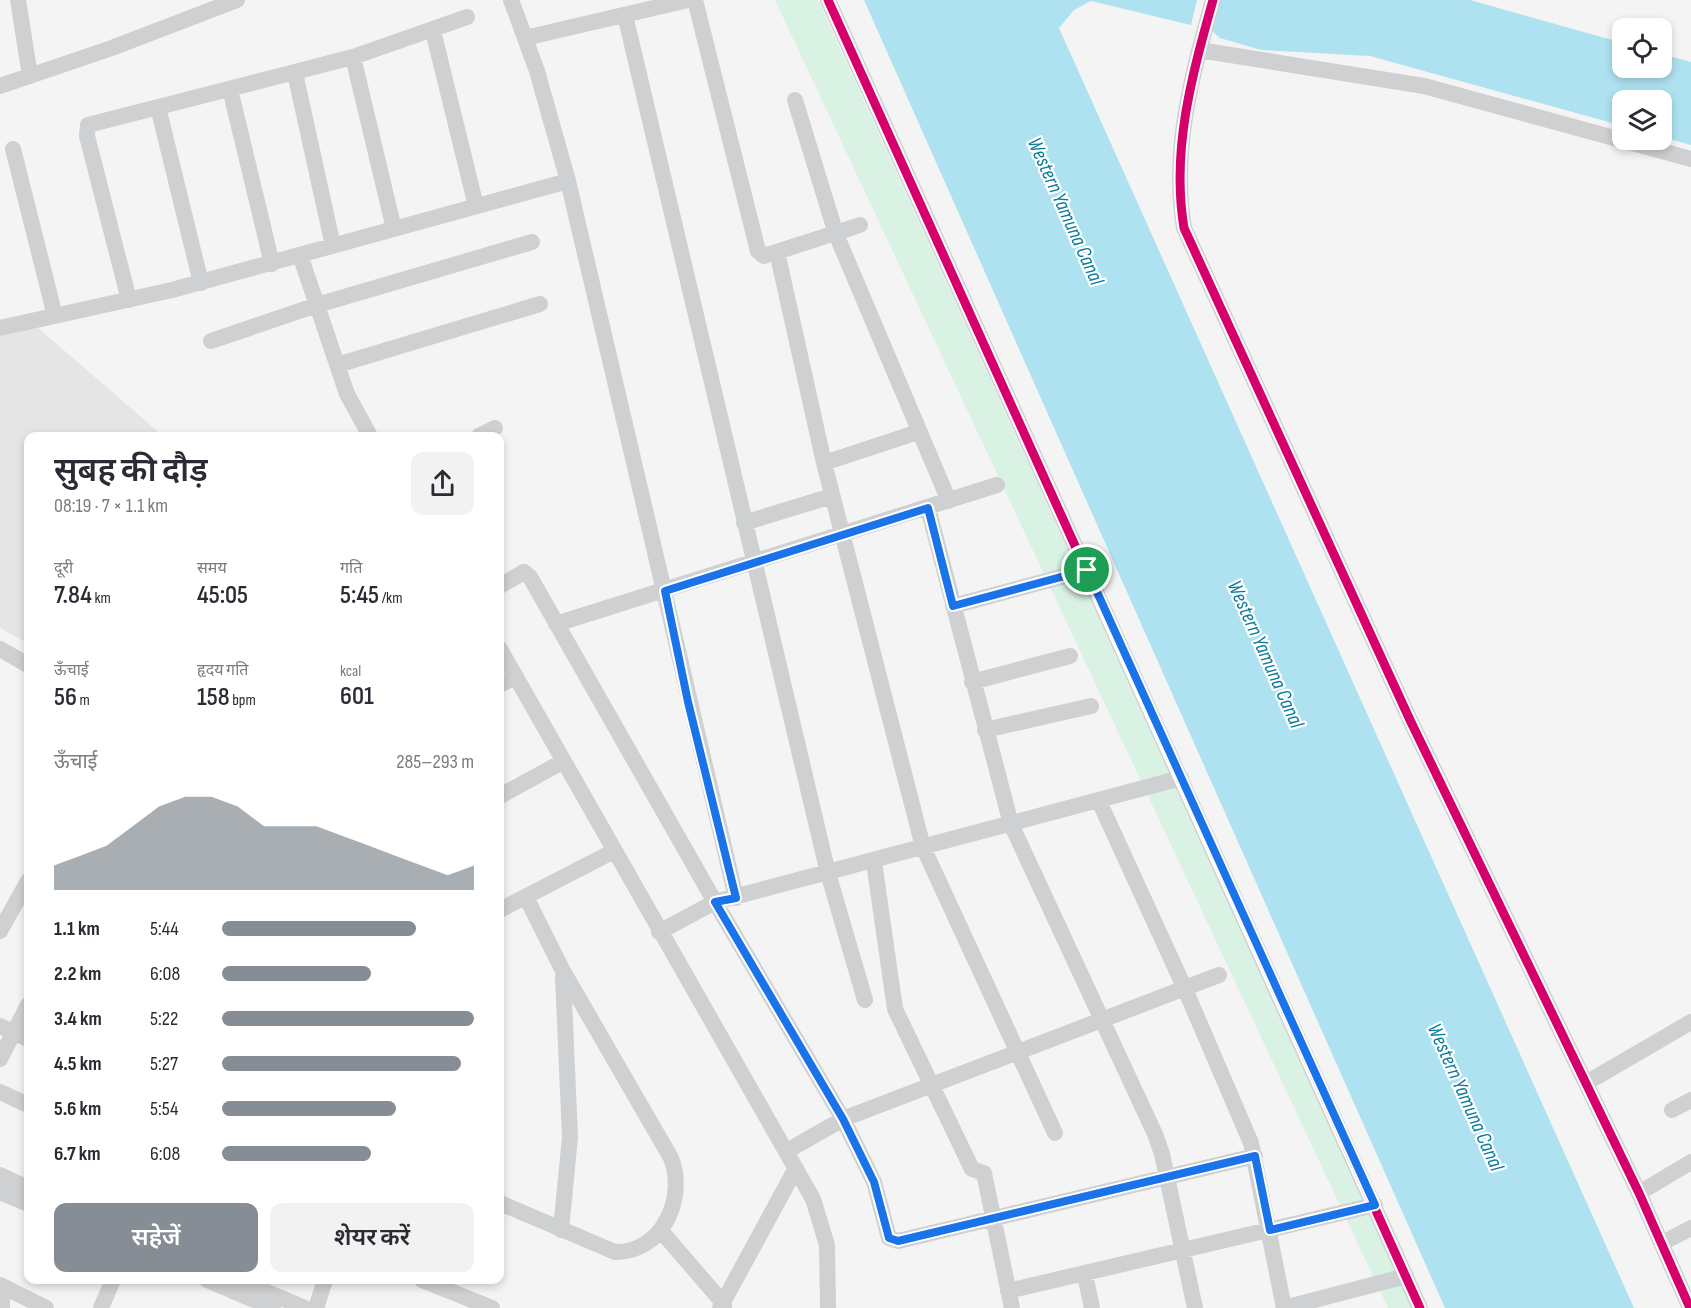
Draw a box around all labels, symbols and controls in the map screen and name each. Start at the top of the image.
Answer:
map controls [1612,18,1672,150]
button: locate [1612,18,1672,78]
button: layers [1612,90,1672,150]
water label: Western Yamuna Canal [1022,134,1110,290]
text: सुबह की दौड़ [54,451,208,491]
button: share [411,452,474,515]
text: 08:19 · 7 × 1.1 km [54,494,168,518]
pin [1061,544,1112,595]
icon: arrive [1070,553,1103,586]
text: दूरी [54,559,73,578]
text: समय [197,559,227,578]
text: गति [340,559,362,578]
water label: Western Yamuna Canal [1222,577,1310,733]
text: 7.84 [54,580,92,611]
text: 45:05 [197,580,248,611]
text: 5:45 [340,580,379,611]
text: km [92,589,111,608]
text: /km [379,589,402,608]
text: ऊँचाई [54,661,89,680]
text: हृदय गति [197,661,248,680]
text: kcal [340,662,361,681]
text: 601 [340,681,374,712]
text: 56 [54,682,77,713]
text: 158 [197,682,230,713]
text: m [77,691,90,710]
text: bpm [230,691,256,710]
text: ऊँचाई [54,750,97,774]
text: 285–293 m [396,750,474,774]
text: 1.1 km [54,917,100,941]
text: 5:44 [150,917,179,941]
text: 2.2 km [54,962,101,986]
text: 6:08 [150,962,180,986]
text: 3.4 km [54,1007,102,1031]
text: 5:22 [150,1007,178,1031]
water label: Western Yamuna Canal [1422,1020,1510,1176]
text: 4.5 km [54,1052,101,1076]
text: 5:27 [150,1052,178,1076]
text: 5.6 km [54,1097,101,1121]
text: 5:54 [150,1097,178,1121]
text: 6.7 km [54,1142,100,1166]
text: 6:08 [150,1142,180,1166]
button: सहेजें [54,1203,258,1272]
button: शेयर करें [270,1203,474,1272]

